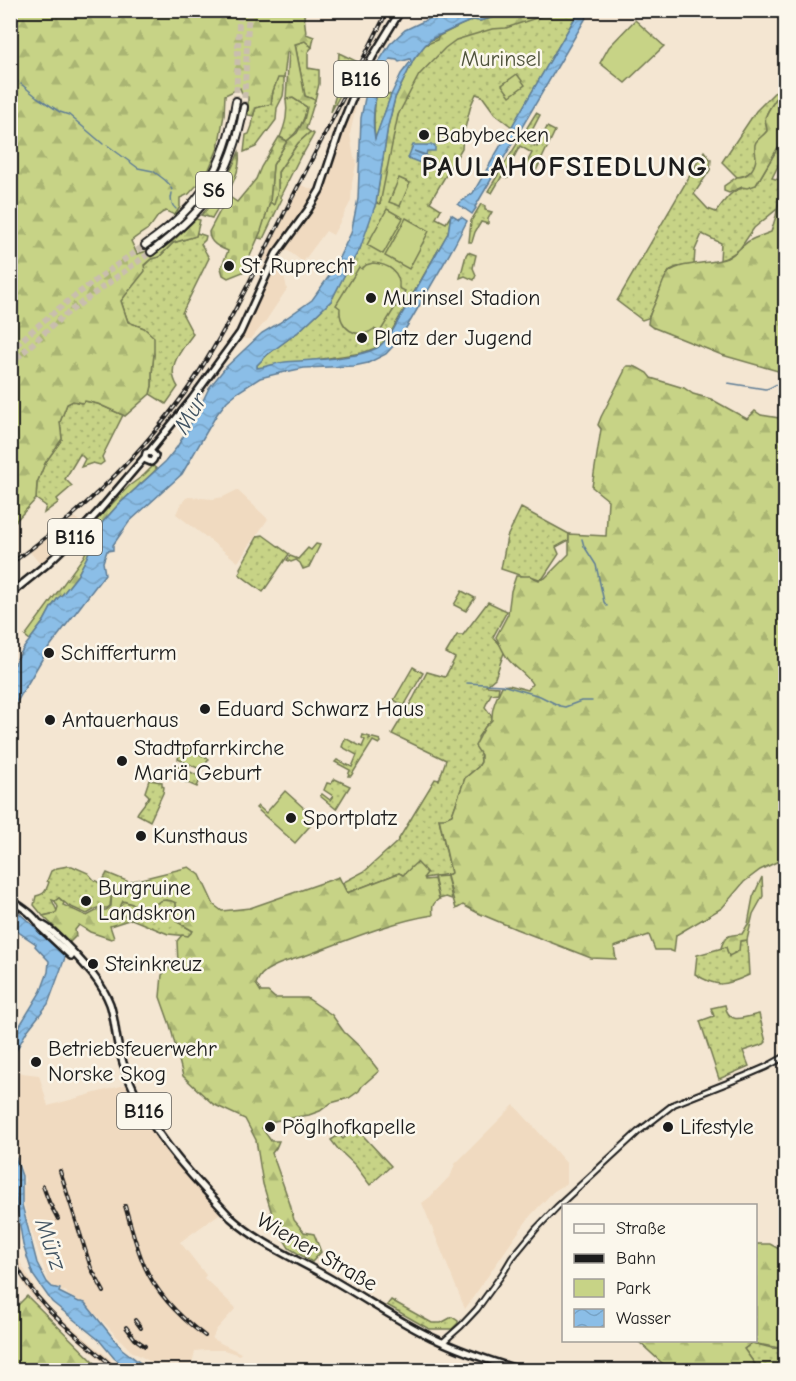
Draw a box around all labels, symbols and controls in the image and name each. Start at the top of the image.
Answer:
park label: Murinsel [461,46,541,72]
road number: B116 [334,61,388,97]
place label: Babybecken [436,122,549,148]
marker: Babybecken [417,128,431,142]
district label: PAULAHOFSIEDLUNG [421,151,709,183]
road number: S6 [196,172,232,208]
place label: St. Ruprecht [241,253,355,279]
marker: St. Ruprecht [222,259,236,273]
place label: Murinsel Stadion [383,285,540,311]
marker: Murinsel Stadion [364,291,378,305]
place label: Platz der Jugend [374,325,532,351]
marker: Platz der Jugend [355,331,369,345]
water label: Mur [167,386,214,439]
road number: B116 [48,519,102,555]
place label: Schifferturm [61,640,177,666]
marker: Schifferturm [42,646,56,660]
place label: Eduard Schwarz Haus [217,696,424,722]
marker: Eduard Schwarz Haus [198,702,212,716]
place label: Antauerhaus [62,707,179,733]
marker: Antauerhaus [43,713,57,727]
place label: Stadtpfarrkirche Mariä Geburt [134,735,284,786]
marker: Stadtpfarrkirche Mariä Geburt [115,754,129,768]
place label: Sportplatz [303,805,398,831]
marker: Sportplatz [284,811,298,825]
place label: Kunsthaus [153,823,248,849]
marker: Kunsthaus [134,829,148,843]
place label: Burgruine Landskron [98,875,196,926]
marker: Burgruine Landskron [79,894,93,908]
place label: Steinkreuz [105,951,202,977]
marker: Steinkreuz [86,957,100,971]
place label: Betriebsfeuerwehr Norske Skog [48,1036,217,1087]
marker: Betriebsfeuerwehr Norske Skog [29,1055,43,1069]
road number: B116 [117,1093,171,1129]
place label: Pöglhofkapelle [282,1114,416,1140]
place label: Lifestyle [680,1114,754,1140]
marker: Pöglhofkapelle [263,1120,277,1134]
marker: Lifestyle [661,1120,675,1134]
legend [562,1204,757,1342]
street label: Wiener Straße [252,1207,382,1297]
water label: Mürz [29,1214,73,1274]
text: Straße [616,1218,666,1239]
text: Bahn [616,1248,656,1269]
text: Park [616,1278,651,1299]
text: Wasser [616,1308,672,1329]

